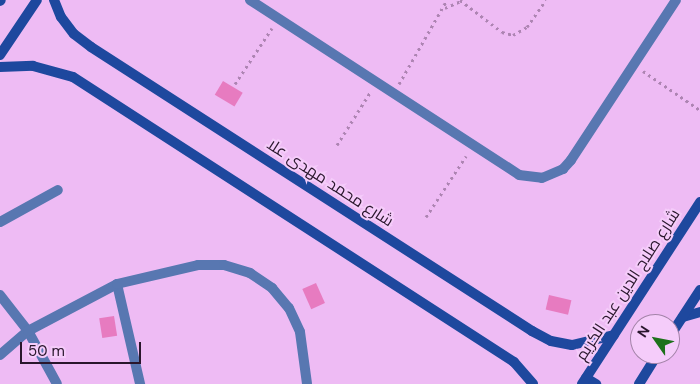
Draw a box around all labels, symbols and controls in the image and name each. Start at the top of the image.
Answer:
street label: شارع محمد مهدى علا [263,135,397,231]
street label: شارع صلاح الدين عبد الكريم [572,206,684,364]
north arrow [630,314,680,364]
text: N [633,322,654,341]
scale bar [22,332,144,364]
text: 50 m [28,341,65,361]

